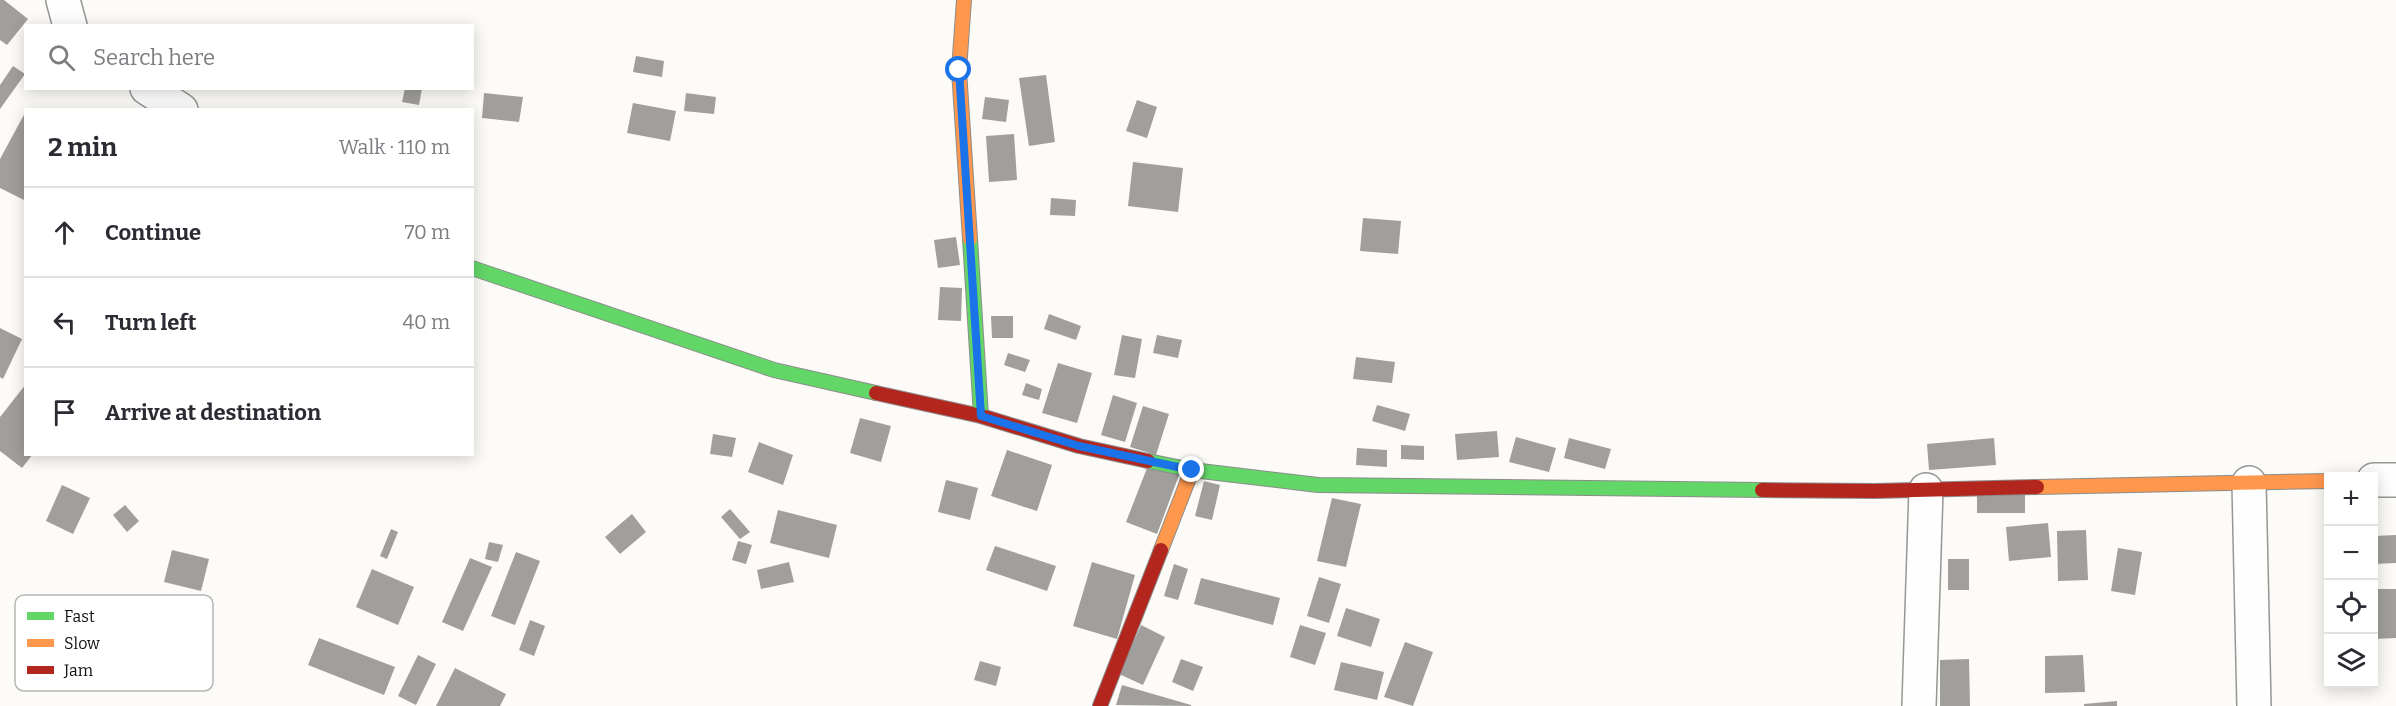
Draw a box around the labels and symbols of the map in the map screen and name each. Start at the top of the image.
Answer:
route start [945,56,971,82]
route end [1178,456,1204,482]
legend [15,595,213,691]
text: Fast [64,607,95,626]
text: Slow [64,634,100,653]
text: Jam [63,661,93,680]

